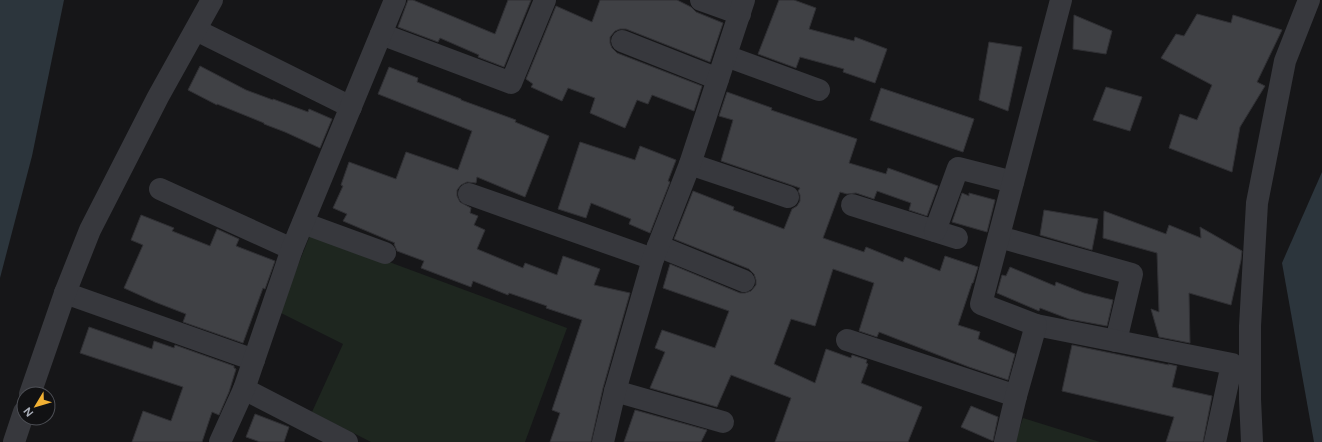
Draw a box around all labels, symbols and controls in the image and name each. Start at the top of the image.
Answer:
north arrow [16,386,56,426]
text: N [21,404,36,419]

